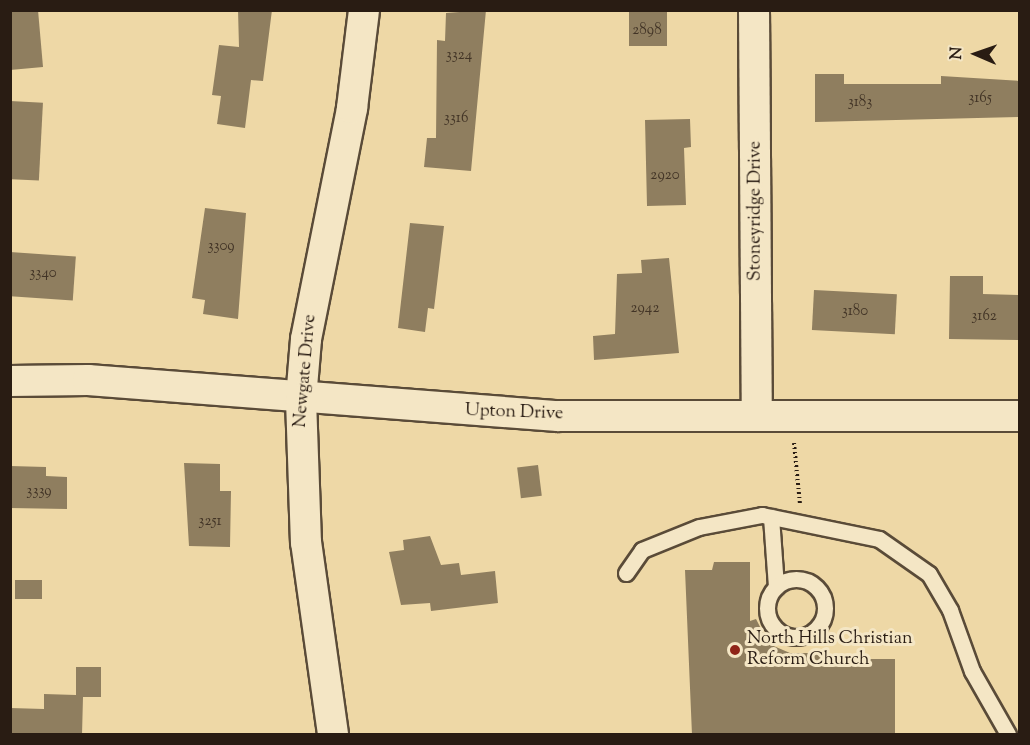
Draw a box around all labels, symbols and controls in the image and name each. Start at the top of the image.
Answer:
house number: 2898 [632,22,662,40]
north arrow [946,24,1006,84]
house number: 3324 [446,47,472,65]
text: N [946,47,969,60]
house number: 3165 [968,90,992,108]
house number: 3183 [848,94,872,112]
house number: 3316 [444,110,468,128]
street label: Stoneyridge Drive [745,141,767,281]
house number: 2920 [650,167,680,185]
house number: 3309 [207,238,235,256]
house number: 3340 [29,265,57,283]
house number: 2942 [631,300,659,318]
house number: 3180 [842,303,868,321]
house number: 3162 [971,308,997,326]
street label: Newgate Drive [290,313,322,429]
street label: Upton Drive [464,400,564,426]
house number: 3339 [26,483,52,501]
house number: 3251 [198,513,222,531]
place label: North Hills Christian Reform Church [747,629,913,672]
marker: North Hills Christian Reform Church [728,643,742,657]

